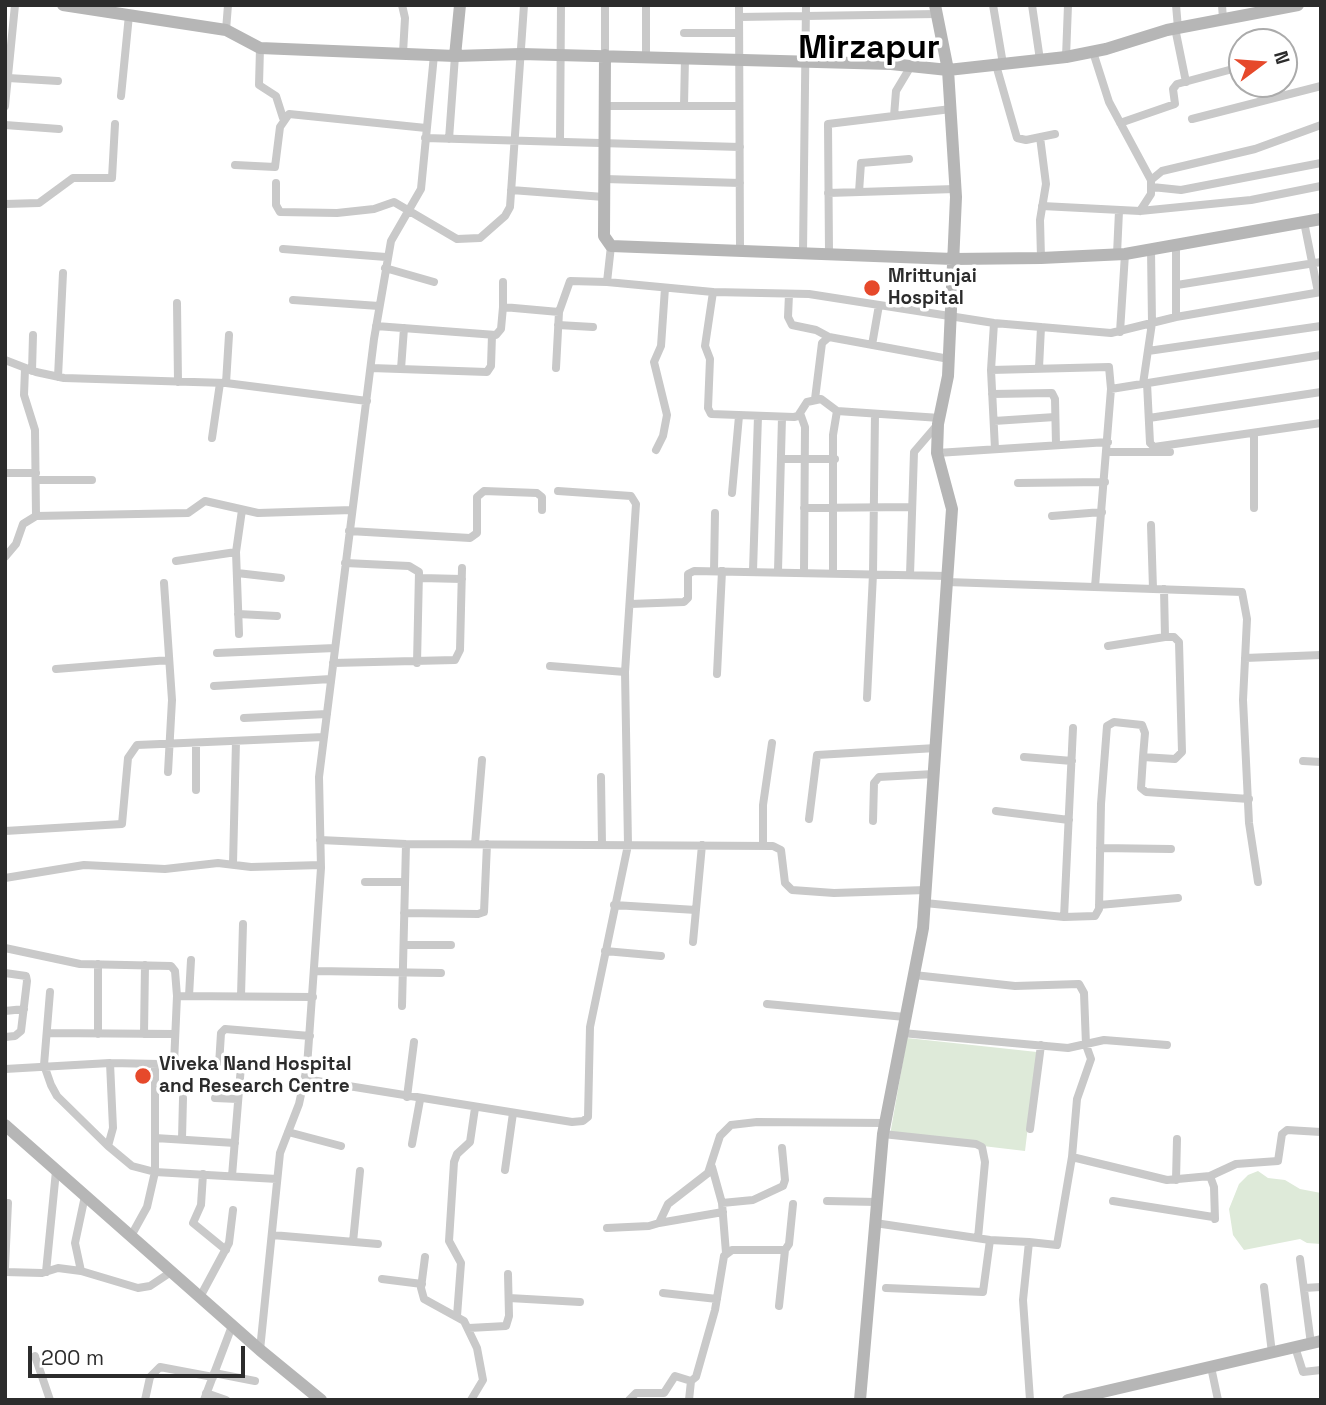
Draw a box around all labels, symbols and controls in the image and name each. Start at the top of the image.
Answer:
north arrow [1228,28,1298,98]
district label: Mirzapur [798,29,940,69]
text: N [1268,48,1296,67]
place label: Mrittunjai Hospital [888,266,977,310]
marker: Mrittunjai Hospital [862,278,882,298]
place label: Viveka Nand Hospital and Research Centre [159,1054,352,1098]
marker: Viveka Nand Hospital and Research Centre [133,1066,153,1086]
scale bar [32,1332,248,1376]
text: 200 m [41,1344,104,1371]

